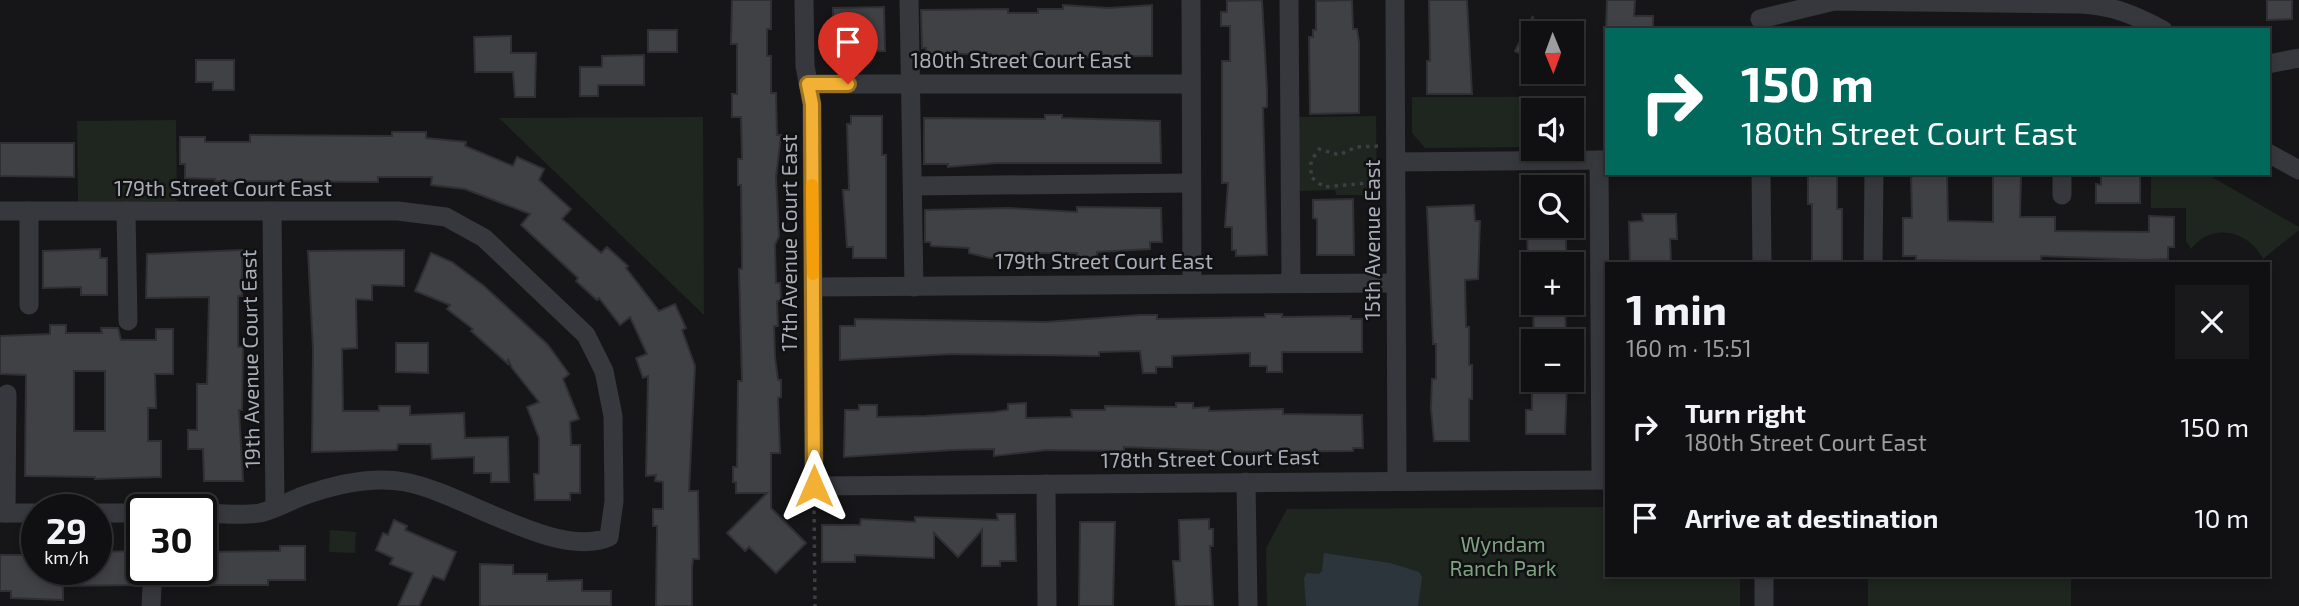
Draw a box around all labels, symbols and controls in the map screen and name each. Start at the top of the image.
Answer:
pin [818,12.0,878,84]
north arrow [1521,21,1584,84]
map controls [1521,21,1584,392]
icon: arrive [829,23,867,61]
street label: 180th Street Court East [911,47,1131,72]
text: 150 m [1741,53,1874,112]
icon: right [1626,56,1717,147]
button: sound [1521,98,1584,161]
text: 180th Street Court East [1741,113,2077,151]
street label: 17th Avenue Court East [776,134,801,352]
street label: 15th Avenue East [1359,159,1384,321]
street label: 179th Street Court East [114,175,332,200]
button: search [1521,175,1584,238]
street label: 179th Street Court East [995,248,1213,273]
street label: 19th Avenue Court East [235,249,264,469]
button: + [1521,252,1584,315]
text: 1 min [1626,283,1727,333]
button: close [2175,285,2249,359]
button: − [1521,329,1584,392]
text: 160 m · 15:51 [1626,334,1752,362]
text: Turn right [1685,397,1806,428]
icon: right [1626,408,1664,446]
text: 150 m [2180,411,2249,442]
text: 180th Street Court East [1685,428,1927,456]
street label: 178th Street Court East [1100,443,1320,472]
position arrow [777,449,851,523]
speed limit sign: 30 [126,494,217,585]
icon: arrive [1626,499,1664,537]
text: Arrive at destination [1685,502,1938,533]
text: 10 m [2194,502,2249,533]
text: 29 [46,509,87,551]
park label: Wyndam Ranch Park [1450,531,1557,580]
text: km/h [44,546,89,568]

